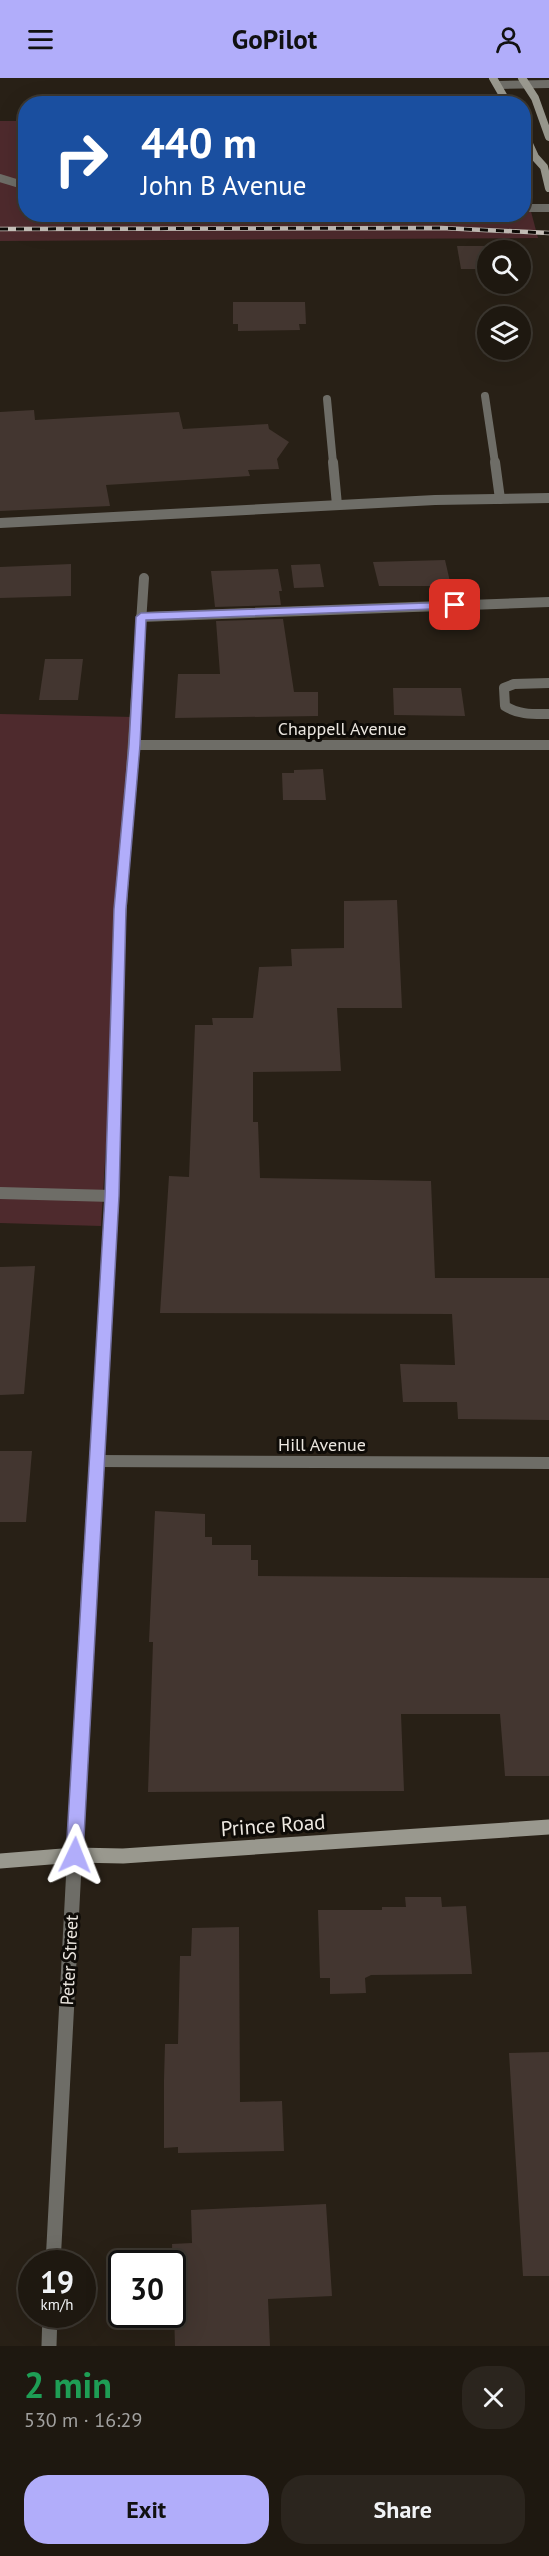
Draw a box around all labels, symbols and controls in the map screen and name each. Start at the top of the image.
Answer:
text: GoPilot [232,22,317,56]
icon: menu [24,23,57,56]
icon: person [492,23,525,56]
text: 440 m [141,115,257,170]
icon: right [42,120,120,198]
text: John B Avenue [141,168,307,202]
map controls [477,240,531,360]
button: search [477,240,531,294]
button: layers [477,306,531,360]
pin [429,579,480,630]
icon: arrive [438,588,471,621]
street label: Chappell Avenue [278,717,406,740]
street label: Hill Avenue [278,1433,366,1456]
street label: Prince Road [220,1808,326,1842]
position arrow [43,1823,107,1887]
street label: Peter Street [55,1914,83,2006]
speed limit sign: 30 [108,2250,186,2328]
text: 19 [40,2262,74,2301]
text: km/h [41,2295,73,2314]
text: 2 min [24,2361,112,2408]
button: close [462,2366,525,2429]
text: 530 m · 16:29 [24,2407,142,2433]
button: Exit [24,2475,269,2544]
button: Share [281,2475,525,2544]

